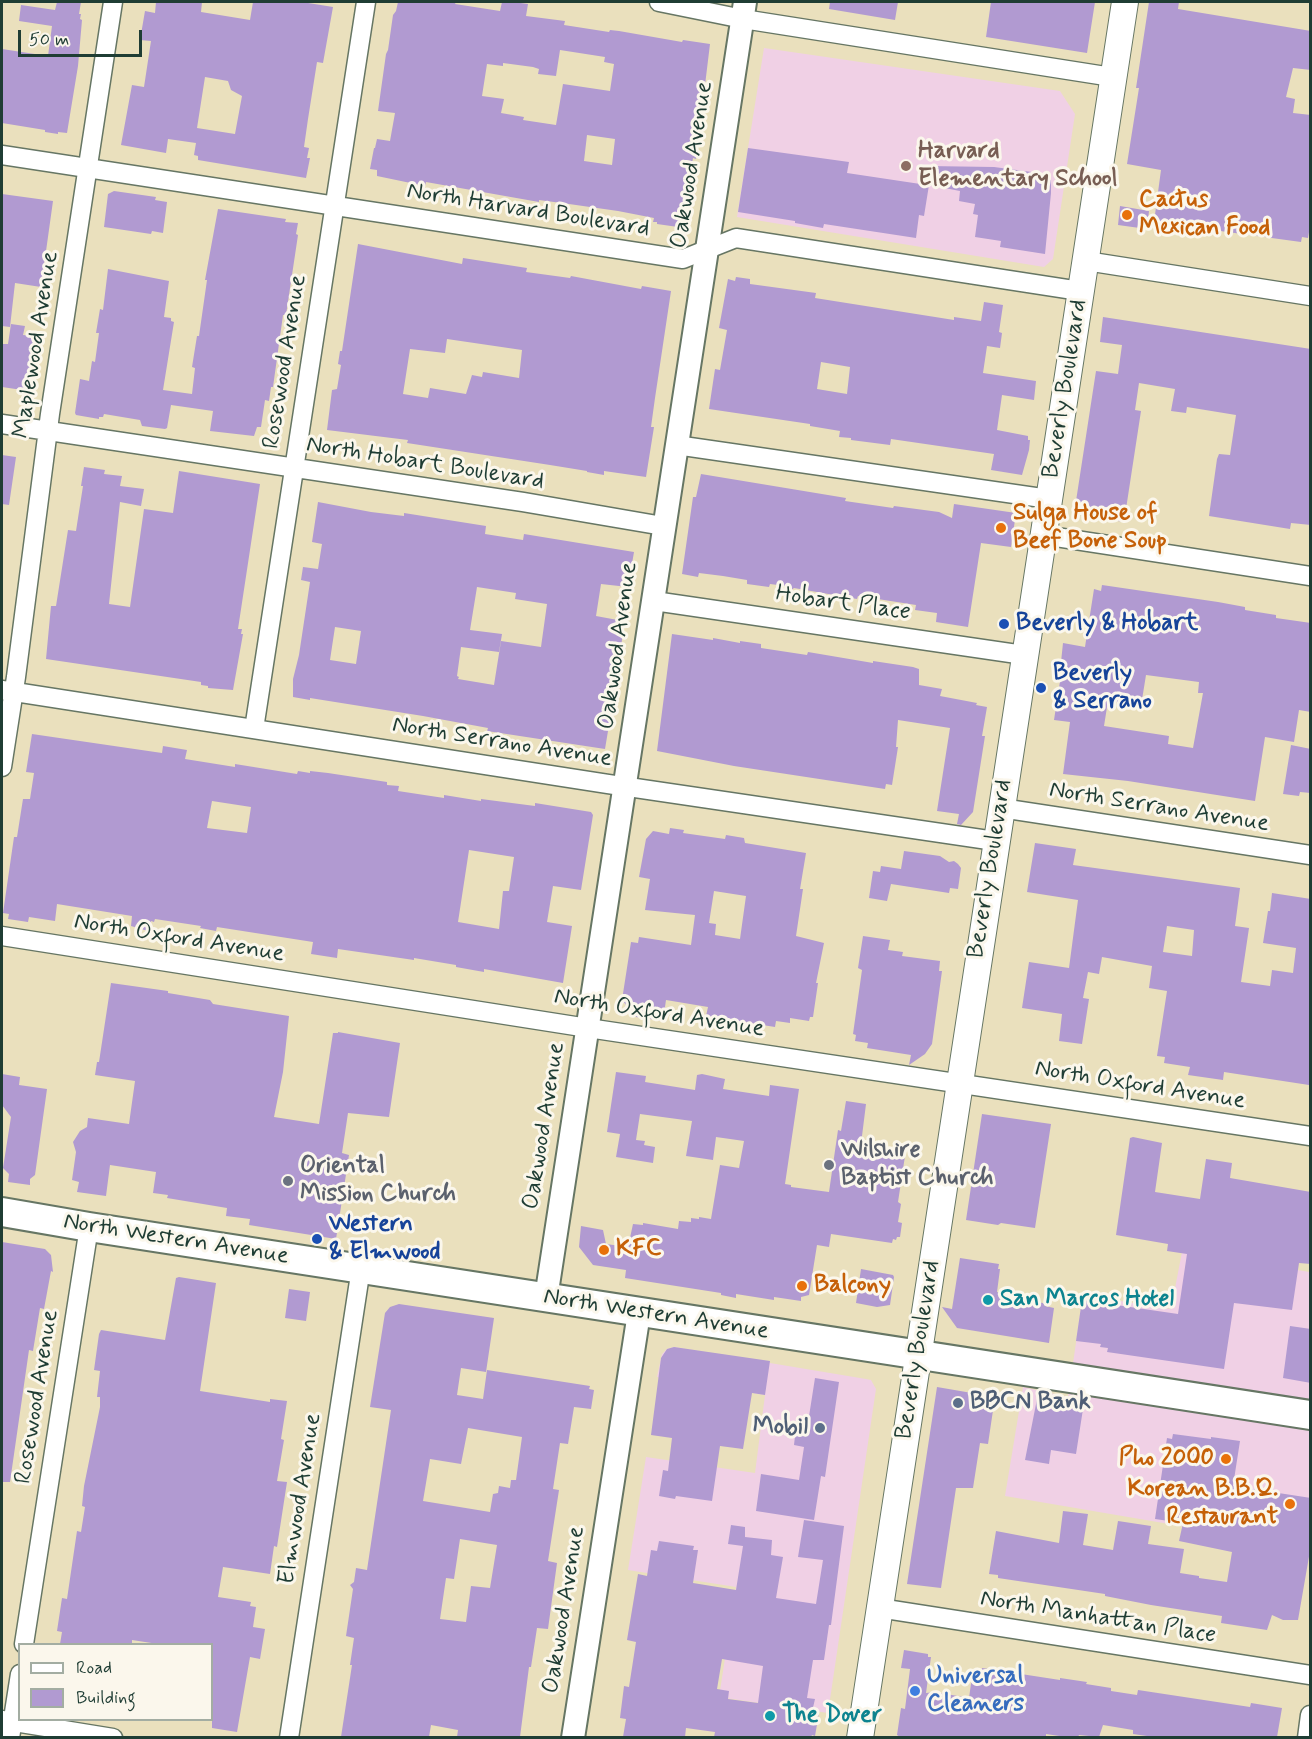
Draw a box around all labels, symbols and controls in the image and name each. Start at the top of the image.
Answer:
scale bar [21,18,146,56]
text: 50 m [29,28,69,52]
street label: Oakwood Avenue [666,79,720,251]
place label: Harvard Elementary School [918,138,1117,194]
marker: Harvard Elementary School [899,159,913,173]
street label: North Harvard Boulevard [405,178,651,244]
place label: Cactus Mexican Food [1139,187,1270,243]
marker: Cactus Mexican Food [1120,208,1134,222]
street label: Maplewood Avenue [8,249,66,441]
street label: Rosewood Avenue [258,273,314,451]
street label: Beverly Boulevard [1038,298,1094,480]
street label: North Hobart Boulevard [304,431,546,497]
place label: Sulga House of Beef Bone Soup [1013,500,1167,556]
marker: Sulga House of Beef Bone Soup [994,521,1008,535]
street label: Oakwood Avenue [593,560,645,732]
street label: Hobart Place [774,580,912,628]
place label: Beverly & Hobart [1016,610,1198,638]
marker: Beverly & Hobart [997,617,1011,631]
place label: Beverly & Serrano [1053,660,1152,716]
marker: Beverly & Serrano [1034,681,1048,695]
street label: North Serrano Avenue [390,711,614,775]
street label: North Serrano Avenue [1047,776,1271,840]
street label: Beverly Boulevard [963,778,1019,960]
street label: North Oxford Avenue [72,908,286,970]
street label: North Oxford Avenue [552,983,766,1045]
street label: Oakwood Avenue [518,1040,572,1212]
street label: North Oxford Avenue [1033,1055,1247,1117]
place label: Wilshire Baptist Church [841,1137,993,1193]
place label: Oriental Mission Church [300,1153,456,1209]
marker: Wilshire Baptist Church [822,1158,836,1172]
marker: Oriental Mission Church [281,1174,295,1188]
street label: North Western Avenue [61,1208,291,1272]
place label: Western & Elmwood [329,1211,440,1267]
marker: Western & Elmwood [310,1232,324,1246]
place label: KFC [616,1236,661,1264]
marker: KFC [597,1243,611,1257]
street label: Beverly Boulevard [891,1259,947,1441]
place label: Balcony [814,1272,891,1300]
marker: Balcony [795,1279,809,1293]
street label: North Western Avenue [541,1283,771,1347]
place label: San Marcos Hotel [1000,1286,1174,1314]
marker: San Marcos Hotel [981,1293,995,1307]
street label: Rosewood Avenue [10,1308,66,1486]
place label: BBCN Bank [970,1389,1091,1417]
marker: BBCN Bank [951,1396,965,1410]
street label: Elmwood Avenue [273,1411,329,1587]
place label: Mobil [753,1414,808,1442]
marker: Mobil [813,1421,827,1435]
place label: Pho 2000 [1119,1445,1214,1473]
marker: Pho 2000 [1219,1452,1233,1466]
place label: Korean B.B.Q. Restaurant [1127,1476,1278,1532]
marker: Korean B.B.Q. Restaurant [1283,1497,1297,1511]
street label: Oakwood Avenue [538,1524,592,1696]
street label: North Manhattan Place [978,1585,1218,1651]
legend [18,1643,213,1721]
text: Road [76,1656,112,1680]
place label: Universal Cleaners [927,1663,1024,1719]
marker: Universal Cleaners [908,1684,922,1698]
text: Building [76,1686,136,1710]
place label: The Dover [782,1702,882,1730]
marker: The Dover [763,1709,777,1723]

